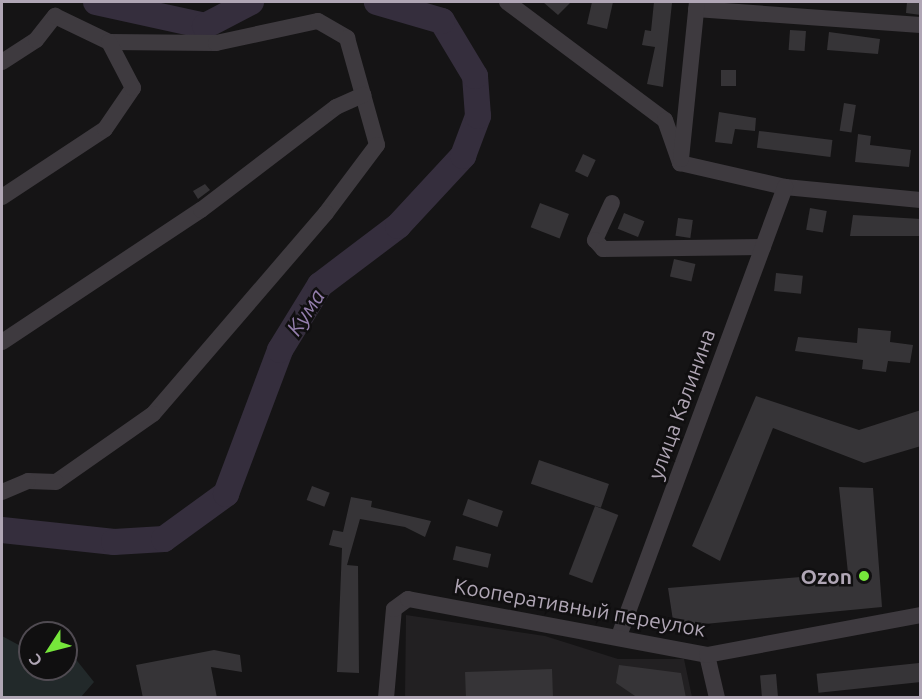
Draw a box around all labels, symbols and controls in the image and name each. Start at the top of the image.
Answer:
water label: Кума [280,284,330,340]
street label: улица Калинина [642,325,720,483]
place label: Ozon [801,563,852,589]
marker: Ozon [857,569,871,583]
street label: Кооперативный переулок [452,572,708,642]
north arrow [18,621,78,681]
text: С [25,651,45,670]

